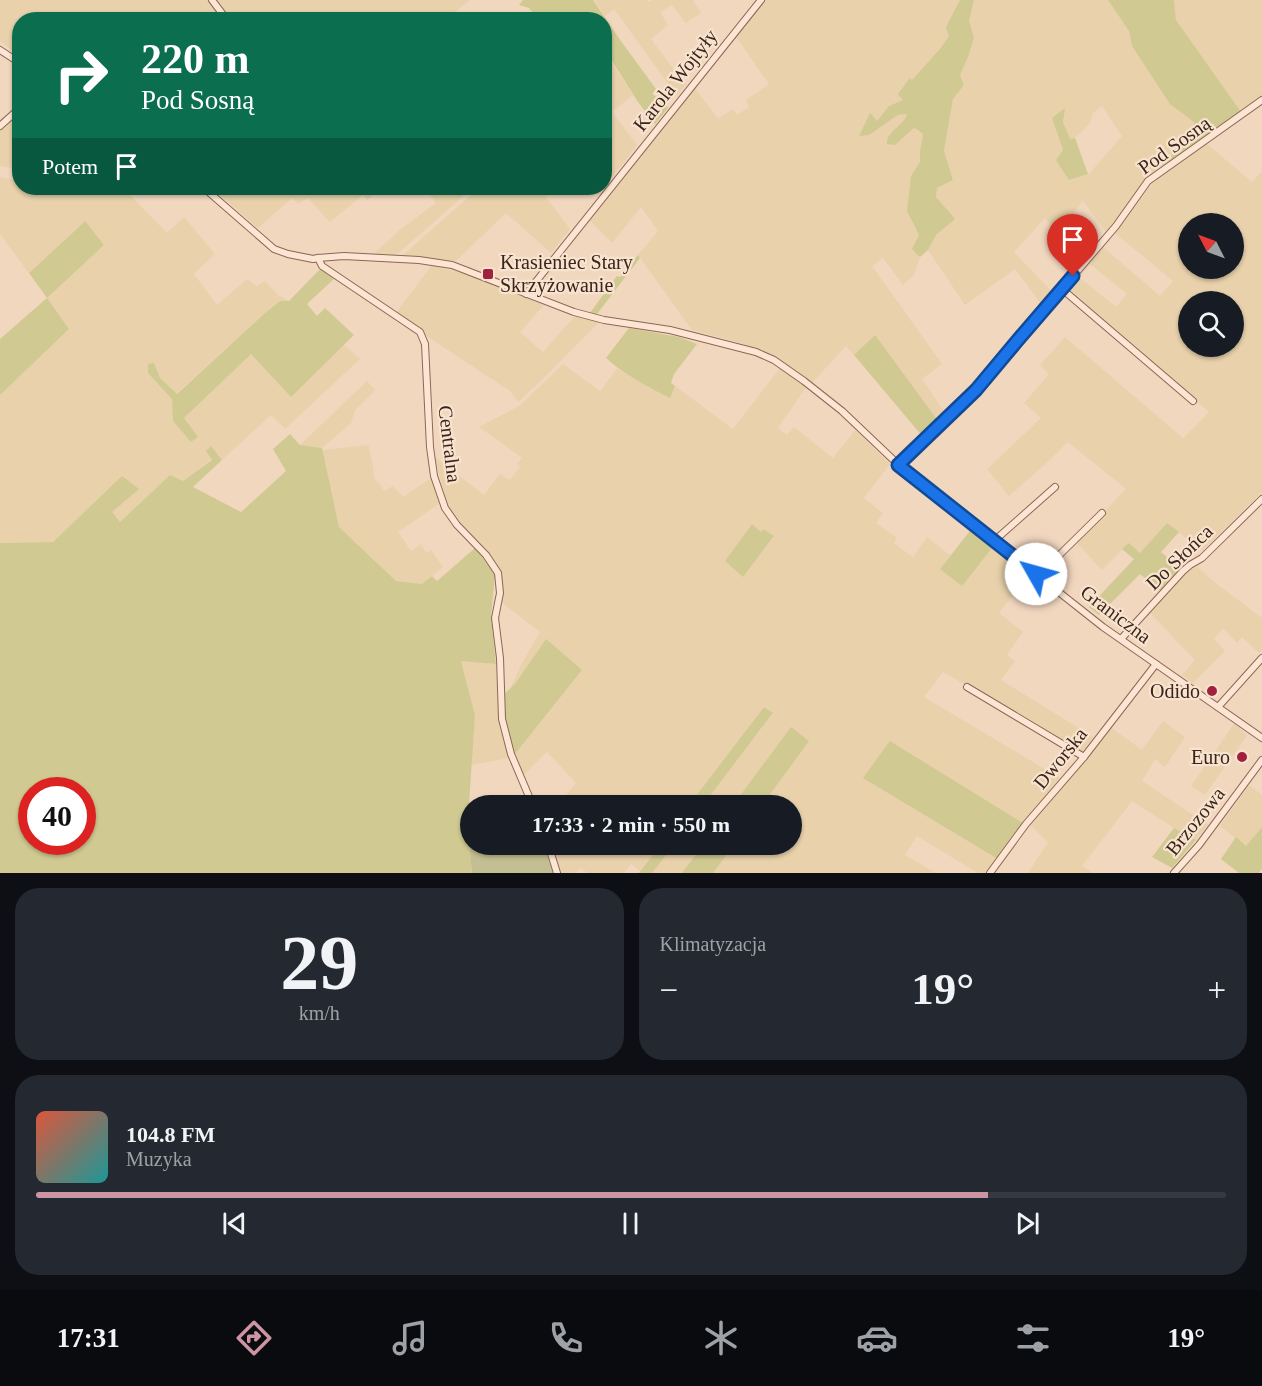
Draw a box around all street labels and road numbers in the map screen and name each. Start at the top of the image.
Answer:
street label: Karola Wojtyły [628,25,722,136]
street label: Pod Sosną [1134,111,1216,179]
street label: Centralna [434,404,466,484]
street label: Do Słońca [1141,520,1217,594]
street label: Graniczna [1077,580,1156,648]
street label: Dworska [1029,723,1091,793]
street label: Brzozowa [1161,782,1229,859]

